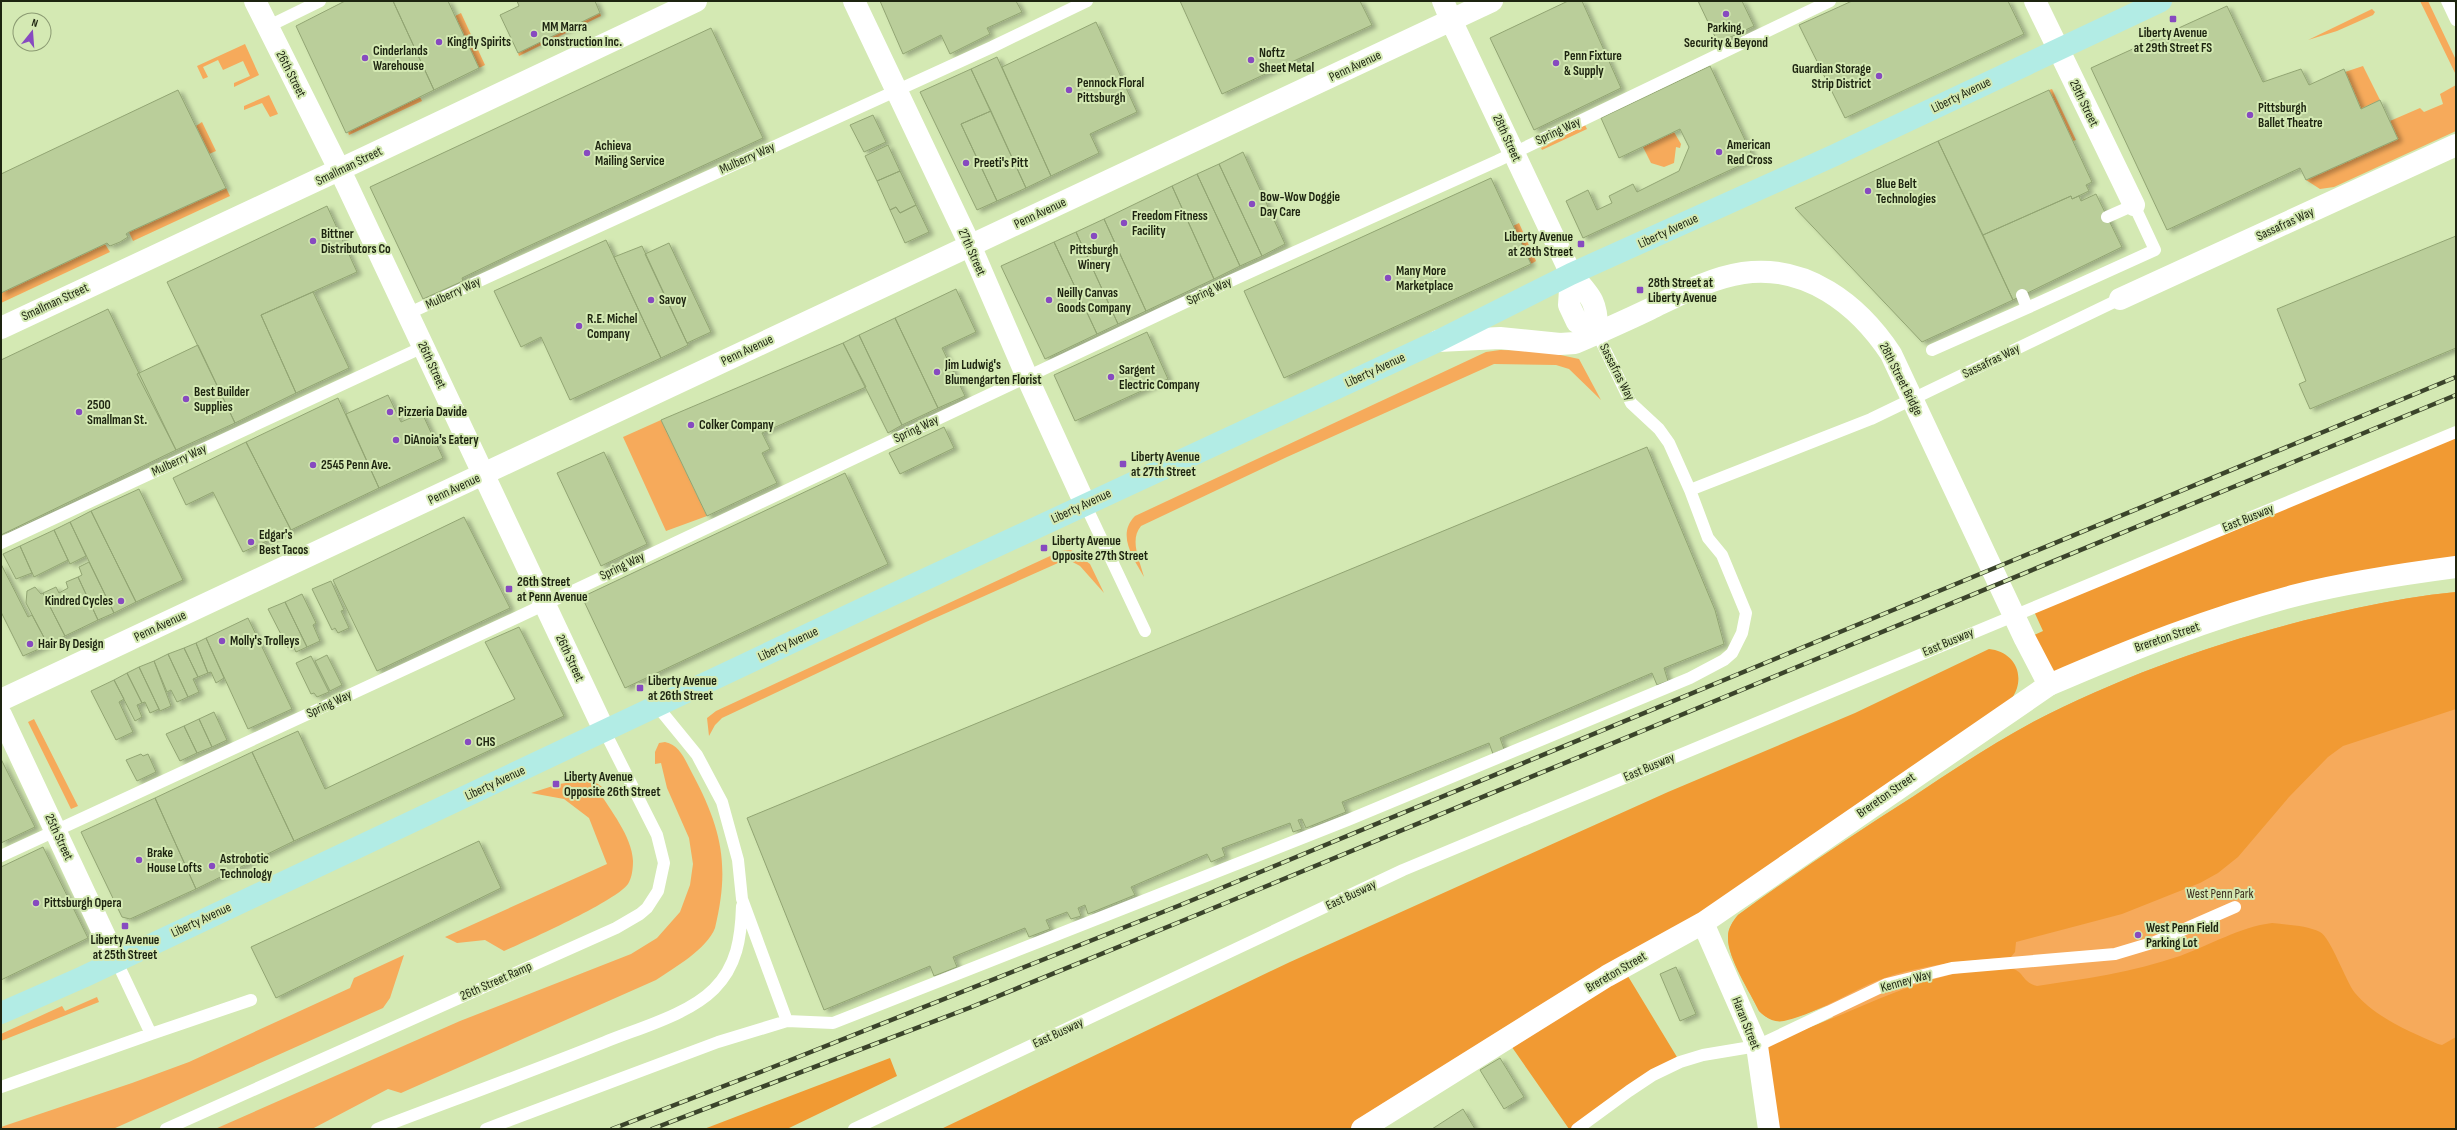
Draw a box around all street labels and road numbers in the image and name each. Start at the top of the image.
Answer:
street label: Penn Avenue [1326,47,1384,85]
street label: 26th Street [273,48,310,100]
street label: Liberty Avenue [1928,74,1994,116]
street label: 29th Street [2066,77,2102,129]
street label: 28th Street [1489,112,1525,164]
street label: Spring Way [1533,114,1583,148]
street label: Mulberry Way [717,139,777,177]
street label: Smallman Street [313,143,385,189]
street label: Penn Avenue [1011,194,1069,232]
street label: Sassafras Way [2254,204,2316,244]
street label: Liberty Avenue [1635,210,1701,252]
street label: 27th Street [955,226,989,278]
street label: Mulberry Way [423,273,483,313]
street label: Spring Way [1184,274,1234,308]
street label: Smallman Street [19,279,91,325]
street label: Penn Avenue [718,331,776,369]
street label: 26th Street [414,339,450,391]
street label: 28th Street Bridge [1876,340,1926,418]
street label: Sassafras Way [1960,340,2022,382]
street label: Sassafras Way [1596,341,1638,403]
street label: Liberty Avenue [1342,349,1408,391]
street label: Spring Way [891,412,941,446]
street label: Mulberry Way [149,440,209,480]
street label: Penn Avenue [425,470,483,508]
street label: Liberty Avenue [1048,485,1114,527]
street label: East Busway [2220,501,2276,535]
street label: Spring Way [597,548,647,584]
street label: Penn Avenue [131,607,189,645]
street label: Brereton Street [2132,618,2202,656]
street label: Liberty Avenue [755,623,821,665]
street label: East Busway [1920,624,1976,660]
street label: 26th Street [552,632,588,684]
street label: Spring Way [304,687,354,721]
street label: East Busway [1621,749,1677,785]
street label: Liberty Avenue [462,762,528,804]
street label: Brereton Street [1854,769,1918,821]
street label: 25th Street [41,811,77,863]
street label: East Busway [1323,876,1379,914]
street label: Liberty Avenue [168,899,234,941]
street label: Brereton Street [1583,948,1649,996]
street label: 26th Street Ramp [458,958,534,1004]
street label: Kenney Way [1879,966,1933,996]
street label: Haran Street [1728,994,1764,1052]
street label: East Busway [1030,1014,1086,1052]

